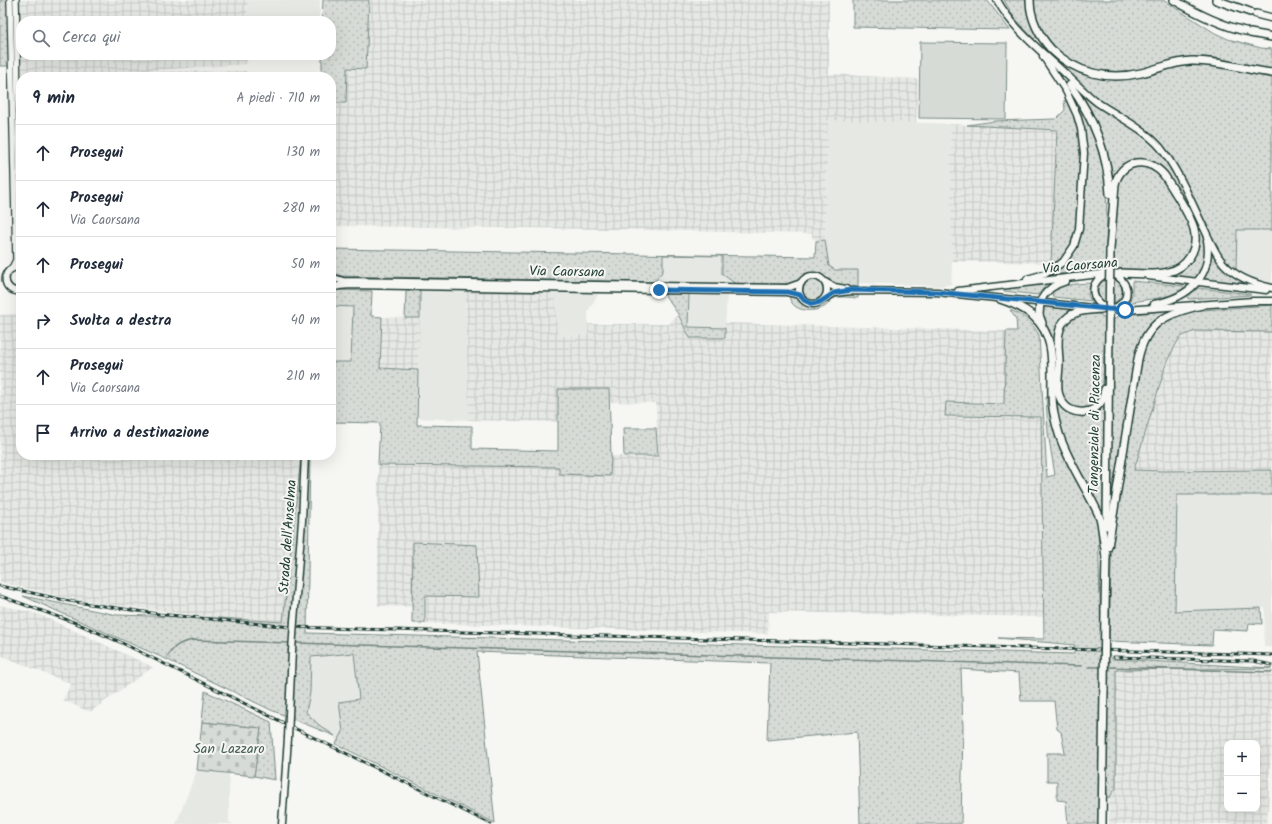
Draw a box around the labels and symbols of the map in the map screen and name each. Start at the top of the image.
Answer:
street label: Via Caorsana [1041,252,1119,280]
street label: Via Caorsana [529,260,605,284]
route end [650,281,668,299]
route start [1116,301,1134,319]
street label: Tangenziale di Piacenza [1083,354,1107,494]
street label: Strada dell'Anselma [273,479,303,595]
park label: San Lazzaro [193,738,265,760]

